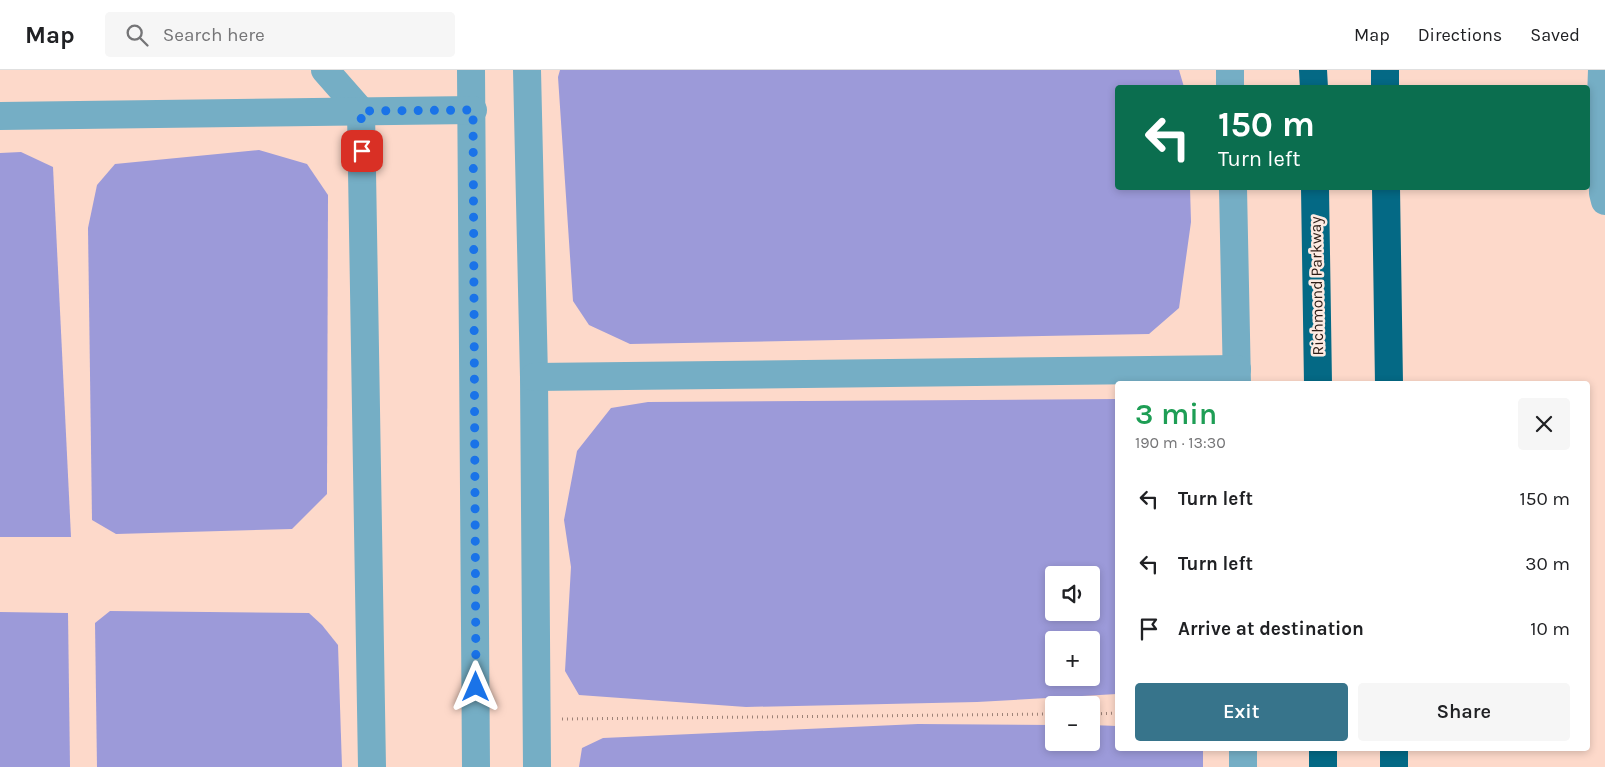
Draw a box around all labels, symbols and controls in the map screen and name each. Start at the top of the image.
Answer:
search box [105,12,455,57]
text: Map [25,21,75,49]
icon: search [123,21,151,49]
text: Search here [163,24,265,46]
text: Map [1354,24,1390,46]
text: Directions [1418,24,1502,46]
text: Saved [1530,24,1580,46]
text: 150 m [1218,104,1315,145]
icon: left [1135,105,1200,170]
pin [341,130,383,172]
icon: arrive [348,137,376,165]
text: Turn left [1218,146,1301,172]
street label: Richmond Parkway [1306,216,1327,356]
text: 3 min [1135,396,1217,432]
button: close [1518,398,1570,450]
text: 190 m · 13:30 [1135,433,1226,452]
icon: left [1135,485,1163,513]
text: Turn left [1178,488,1253,510]
text: 150 m [1519,488,1570,510]
icon: left [1135,550,1163,578]
text: Turn left [1178,553,1253,575]
text: 30 m [1525,553,1570,575]
map controls [1045,566,1100,751]
button: sound [1045,566,1100,621]
icon: arrive [1135,615,1163,643]
text: Arrive at destination [1178,618,1364,640]
text: 10 m [1530,618,1570,640]
button: + [1045,631,1100,686]
position arrow [449,660,501,712]
button: Exit [1135,683,1348,741]
button: Share [1358,683,1570,741]
button: − [1045,696,1100,751]

